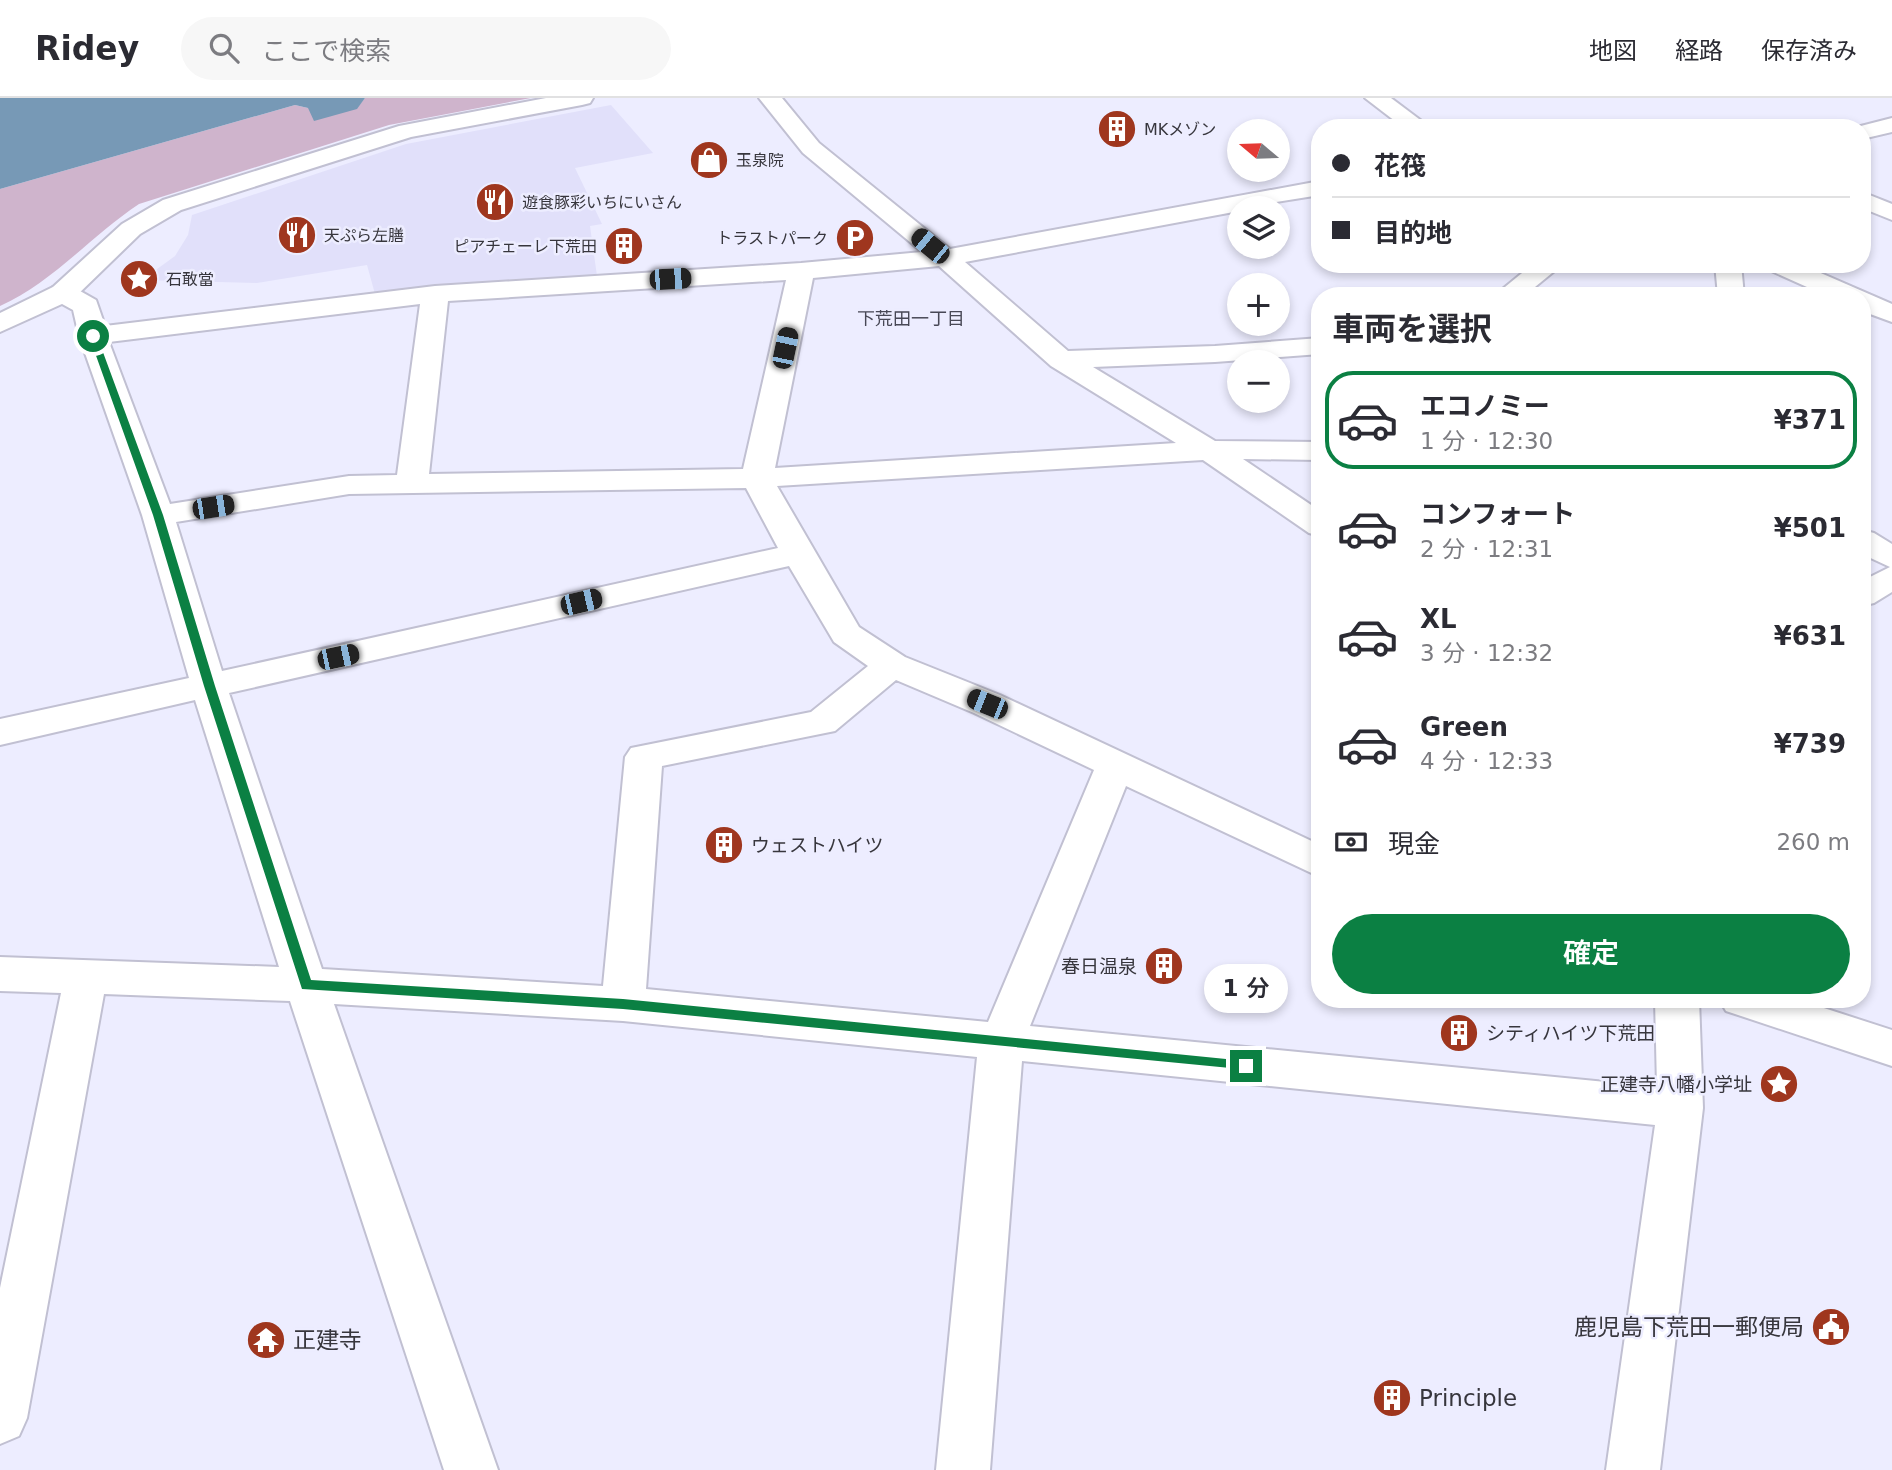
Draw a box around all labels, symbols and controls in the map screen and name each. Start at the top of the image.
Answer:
search box [181,17,671,80]
text: Ridey [35,29,139,68]
icon: search [205,29,243,67]
text: ここで検索 [261,36,391,66]
text: 地図 [1589,37,1637,65]
text: 経路 [1675,37,1723,65]
text: 保存済み [1761,37,1857,65]
building icon: MKメゾン [1096,108,1138,150]
north arrow [1227,119,1290,182]
map controls [1227,119,1290,413]
place label: MKメゾン [1144,120,1216,139]
shop icon: 玉泉院 [688,139,730,181]
place label: 玉泉院 [736,151,784,170]
text: 花筏 [1374,151,1426,181]
restaurant icon: 遊食豚彩いちにいさん [474,181,516,223]
place label: 遊食豚彩いちにいさん [522,193,682,212]
button: layers [1227,196,1290,259]
restaurant icon: 天ぷら左膳 [276,214,318,256]
parking icon: トラストパーク [834,217,876,259]
text: 目的地 [1374,218,1452,248]
building icon: ピアチェーレ下荒田 [603,225,645,267]
car [908,225,953,267]
place label: 天ぷら左膳 [324,226,404,245]
place label: トラストパーク [716,229,828,248]
place label: ピアチェーレ下荒田 [453,237,597,256]
place icon: 石敢當 [118,258,160,300]
car [649,267,692,291]
place label: 石敢當 [166,270,214,289]
button: + [1227,273,1290,336]
district label: 下荒田一丁目 [857,308,965,329]
text: 車両を選択 [1332,310,1492,348]
route start [77,320,109,352]
car [771,325,800,371]
button: − [1227,350,1290,413]
icon: car [1336,389,1399,452]
text: エコノミー [1420,391,1550,421]
text: ¥371 [1774,405,1846,435]
text: 1 分 · 12:30 [1420,428,1553,454]
car [191,493,236,521]
icon: car [1336,497,1399,560]
text: コンフォート [1420,499,1575,529]
text: ¥501 [1774,513,1846,543]
text: 2 分 · 12:31 [1420,536,1553,562]
car [559,587,604,617]
text: XL [1420,604,1457,634]
icon: car [1336,605,1399,668]
text: ¥631 [1774,621,1846,651]
text: 3 分 · 12:32 [1420,640,1553,666]
car [316,642,361,672]
car [964,686,1011,722]
text: Green [1420,712,1508,742]
icon: car [1336,713,1399,776]
text: ¥739 [1774,729,1846,759]
text: 4 分 · 12:33 [1420,748,1553,774]
icon: cash [1332,823,1370,861]
building icon: ウェストハイツ [703,824,745,866]
text: 現金 [1388,829,1440,859]
text: 260 m [1776,829,1850,855]
place label: ウェストハイツ [751,834,884,856]
button: 確定 [1332,914,1850,994]
building icon: 春日温泉 [1143,945,1185,987]
place label: 春日温泉 [1061,955,1137,977]
callout: 1 分 [1204,964,1288,1014]
text: 1 分 [1222,975,1270,1001]
building icon: シティハイツ下荒田 [1438,1012,1480,1054]
place label: シティハイツ下荒田 [1486,1022,1655,1044]
route end [1230,1050,1262,1082]
place icon: 正建寺八幡小学址 [1758,1063,1800,1105]
place label: 正建寺八幡小学址 [1600,1073,1752,1095]
public building icon: 鹿児島下荒田一郵便局 [1810,1306,1852,1348]
place label: 鹿児島下荒田一郵便局 [1574,1314,1804,1340]
temple icon: 正建寺 [245,1319,287,1361]
place label: 正建寺 [293,1327,362,1353]
building icon: Principle [1371,1377,1413,1419]
place label: Principle [1419,1385,1517,1411]

